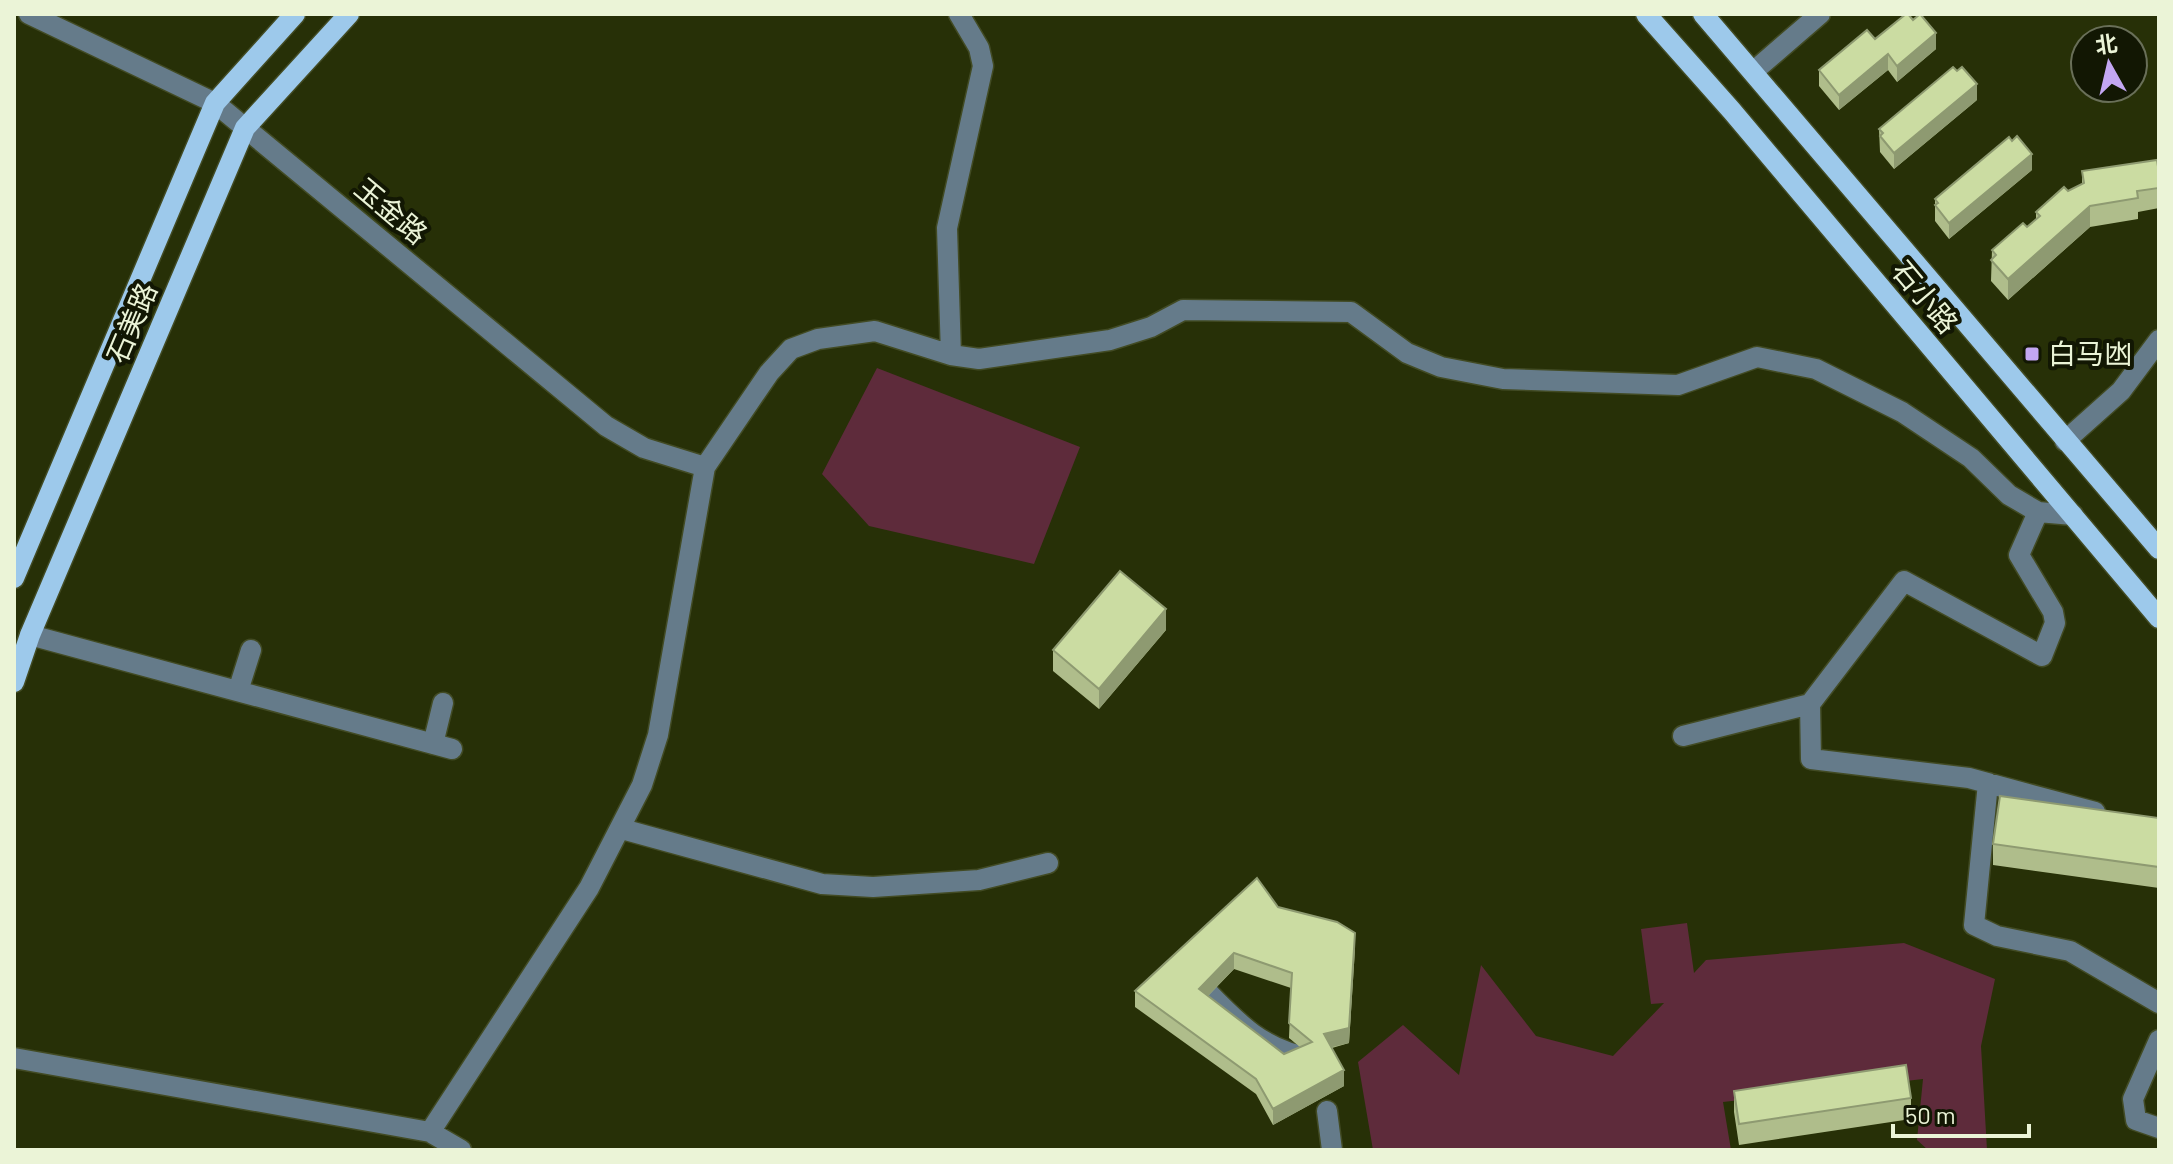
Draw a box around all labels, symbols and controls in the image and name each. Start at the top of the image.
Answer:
north arrow [2069,24,2149,104]
text: 北 [2093,29,2119,58]
street label: 玉金路 [349,170,435,250]
street label: 石小路 [1886,253,1966,339]
street label: 石美路 [99,277,163,368]
place label: 白马凼 [2048,336,2132,370]
marker: 白马凼 [2023,345,2041,363]
scale bar [1893,1088,2029,1138]
text: 50 m [1905,1100,1956,1129]

